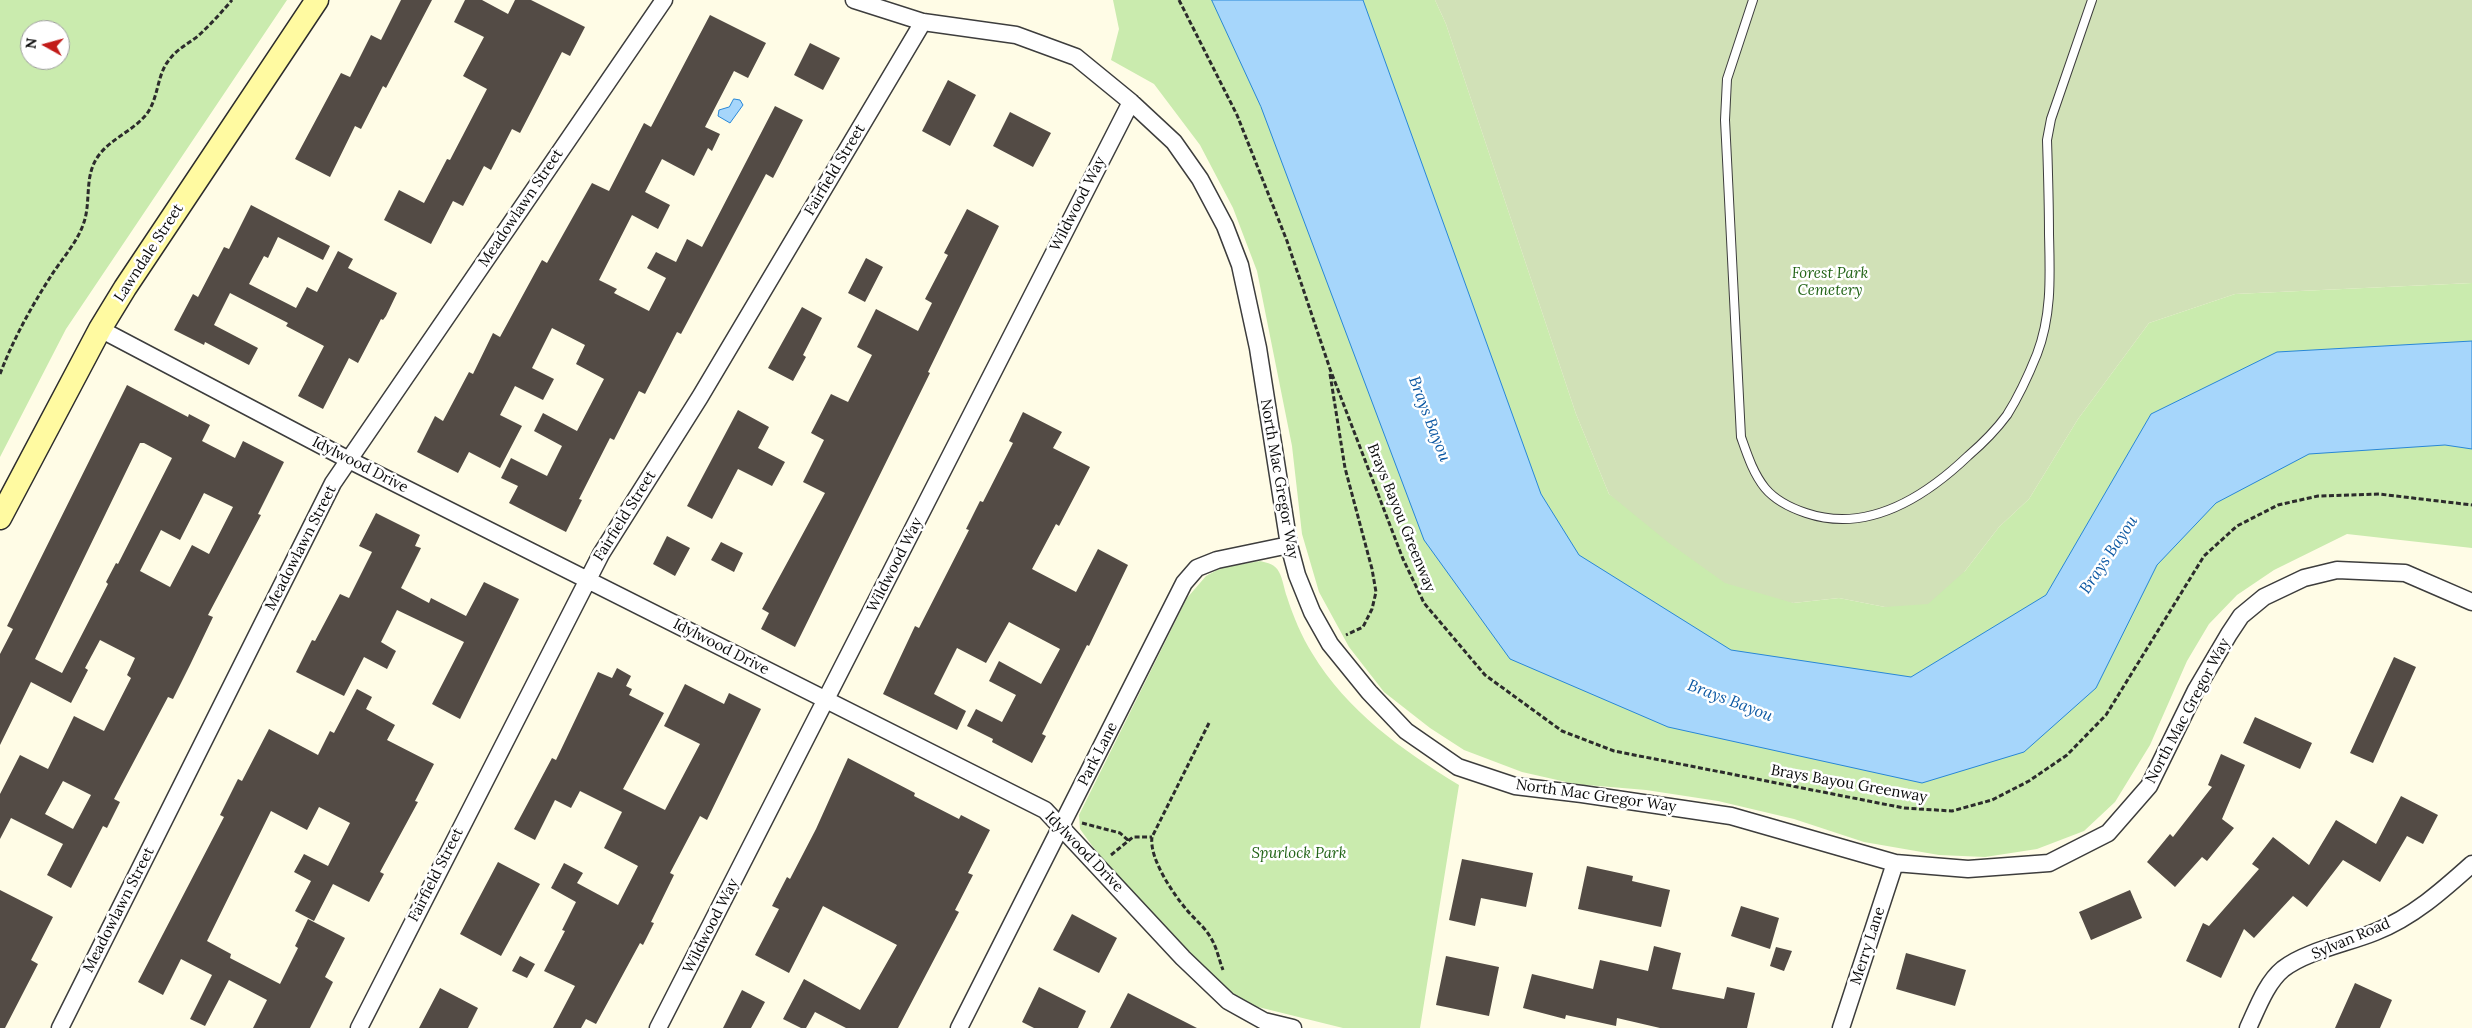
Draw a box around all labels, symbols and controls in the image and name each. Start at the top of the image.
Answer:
north arrow [20,20,70,70]
text: N [22,37,41,50]
street label: Fairfield Street [801,121,869,219]
street label: Meadowlawn Street [475,146,567,270]
street label: Wildwood Way [1046,154,1110,254]
street label: Lawndale Street [111,201,187,305]
park label: Forest Park Cemetery [1792,265,1868,300]
water label: Brays Bayou [1404,374,1454,464]
street label: North Mac Gregor Way [1256,398,1302,560]
street label: Idylwood Drive [309,433,411,497]
street label: Brays Bayou Greenway [1363,441,1439,595]
street label: Fairfield Street [590,468,660,564]
street label: Meadowlawn Street [262,482,340,614]
water label: Brays Bayou [2076,512,2142,598]
street label: Wildwood Way [863,515,927,615]
street label: Idylwood Drive [670,615,772,679]
street label: North Mac Gregor Way [2142,635,2234,787]
water label: Brays Bayou [1685,676,1775,726]
street label: Park Lane [1074,719,1122,789]
street label: Brays Bayou Greenway [1769,761,1929,807]
street label: North Mac Gregor Way [1515,776,1677,816]
street label: Idylwood Drive [1041,808,1127,896]
street label: Fairfield Street [405,825,467,925]
street label: Meadowlawn Street [80,844,158,976]
park label: Spurlock Park [1252,845,1346,863]
street label: Wildwood Way [679,876,743,976]
street label: Merry Lane [1847,905,1889,987]
street label: Sylvan Road [2309,914,2393,964]

